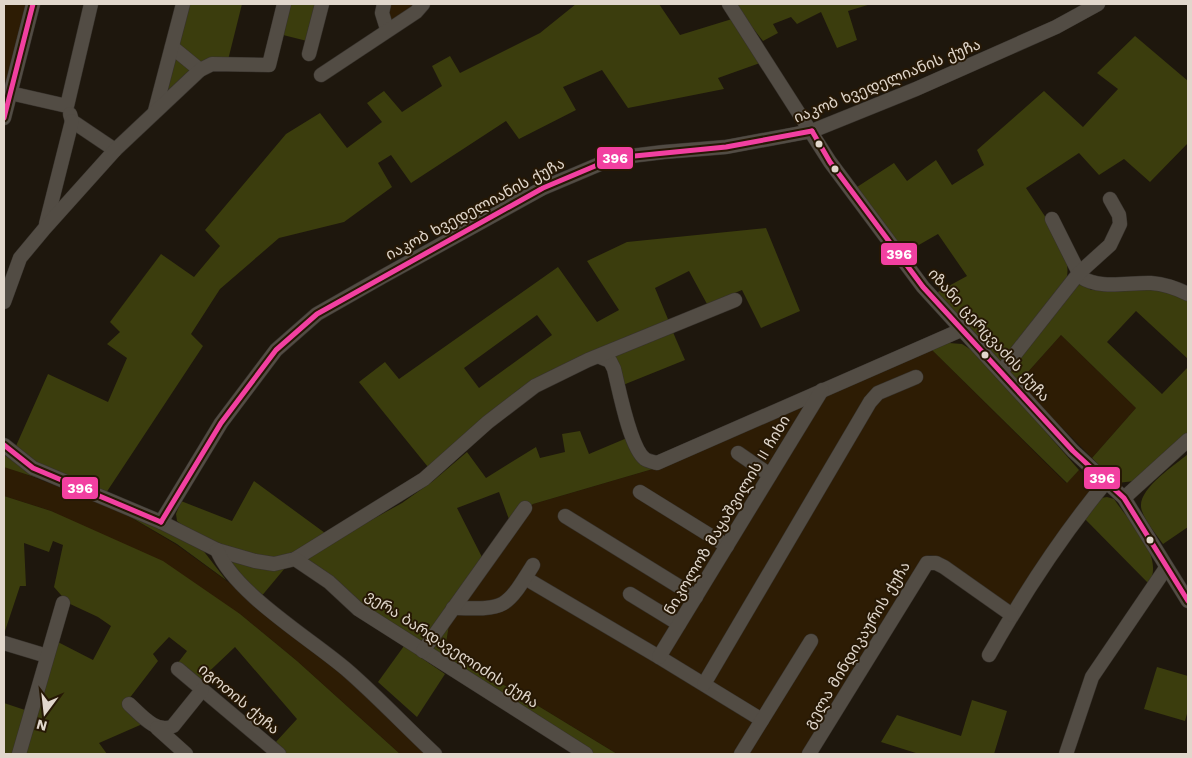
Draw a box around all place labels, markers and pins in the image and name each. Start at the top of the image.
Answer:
unlabelled marker [814,139,824,149]
unlabelled marker [830,164,840,174]
unlabelled marker [980,350,990,360]
unlabelled marker [1145,535,1155,545]

